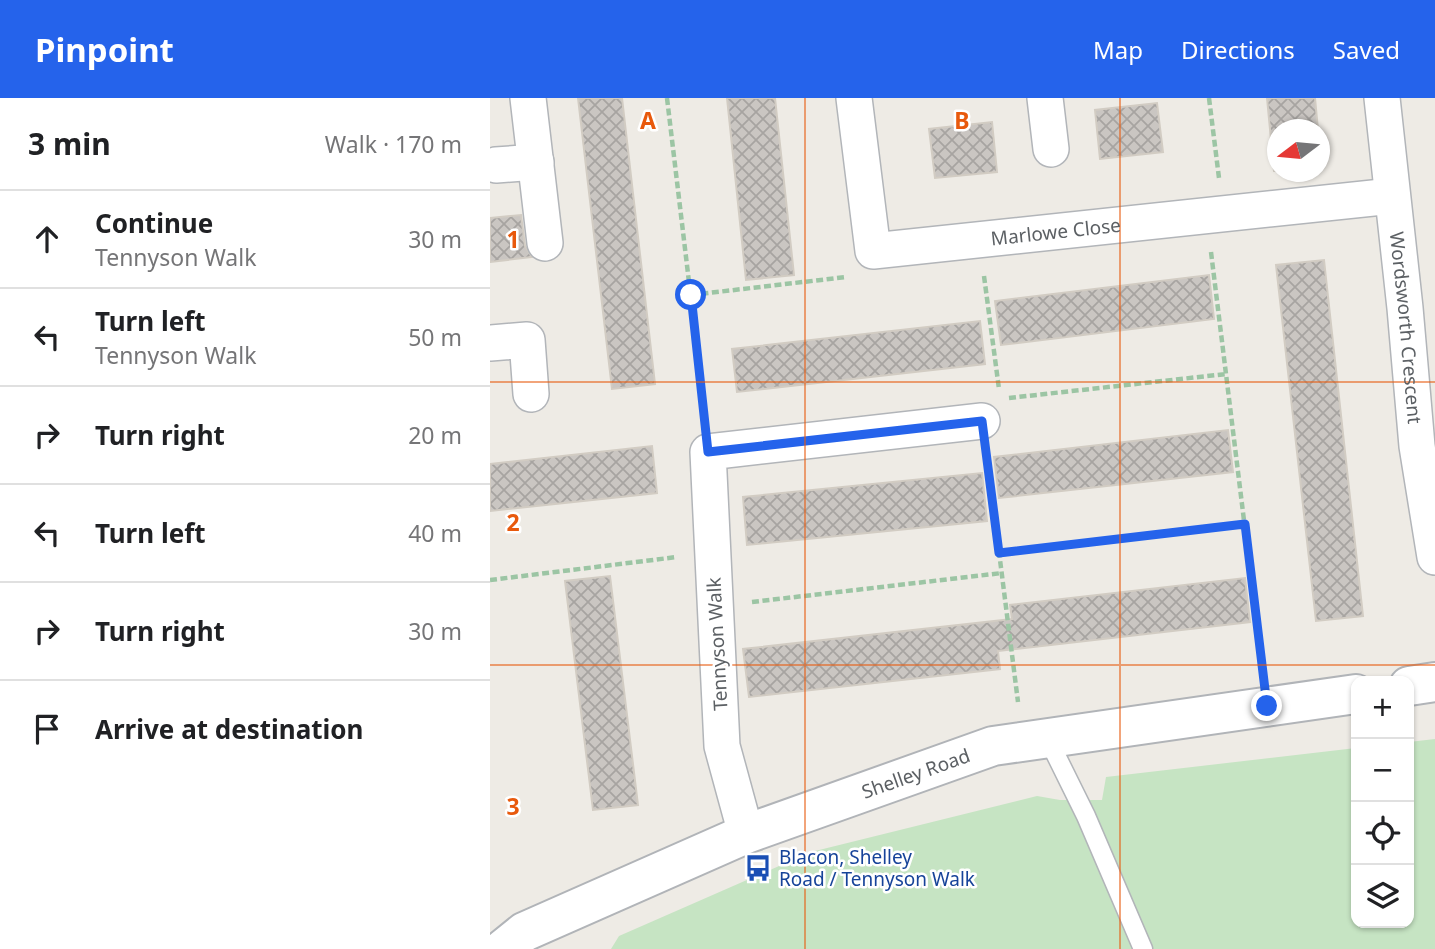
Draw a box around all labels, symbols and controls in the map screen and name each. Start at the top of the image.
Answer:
text: Pinpoint [35,27,174,72]
text: Map [1093,33,1143,66]
text: Directions [1181,33,1295,66]
text: Saved [1333,33,1400,66]
text: A [640,104,656,136]
text: B [954,104,970,136]
north arrow [1267,119,1330,182]
text: 3 min [28,123,111,164]
text: Walk · 170 m [325,128,462,160]
text: Continue [95,205,213,241]
street label: Marlowe Close [989,212,1122,251]
icon: ahead [28,220,66,258]
text: 30 m [408,223,462,255]
text: 1 [506,223,520,255]
street label: Wordsworth Crescent [1384,230,1428,425]
text: Tennyson Walk [95,241,256,273]
route start [675,279,706,310]
text: Turn left [95,303,206,339]
icon: left [28,318,66,356]
text: 50 m [408,321,462,353]
text: Tennyson Walk [95,339,256,371]
icon: right [28,416,66,454]
text: Turn right [95,417,225,453]
text: 20 m [408,419,462,451]
text: 2 [506,506,520,538]
icon: left [28,514,66,552]
text: Turn left [95,515,206,551]
text: 40 m [408,517,462,549]
street label: Tennyson Walk [701,577,733,711]
icon: right [28,612,66,650]
text: Turn right [95,613,225,649]
text: 30 m [408,615,462,647]
map controls [1351,676,1414,928]
button: + [1351,676,1414,739]
route end [1251,690,1282,721]
icon: arrive [28,710,66,748]
text: Arrive at destination [95,711,364,747]
button: − [1351,739,1414,802]
street label: Shelley Road [858,742,974,805]
text: 3 [506,790,520,822]
button: locate [1351,802,1414,865]
place label: Blacon, Shelley Road / Tennyson Walk [779,844,975,892]
bus stop icon: Blacon, Shelley Road / Tennyson Walk [743,853,773,883]
button: layers [1351,865,1414,928]

